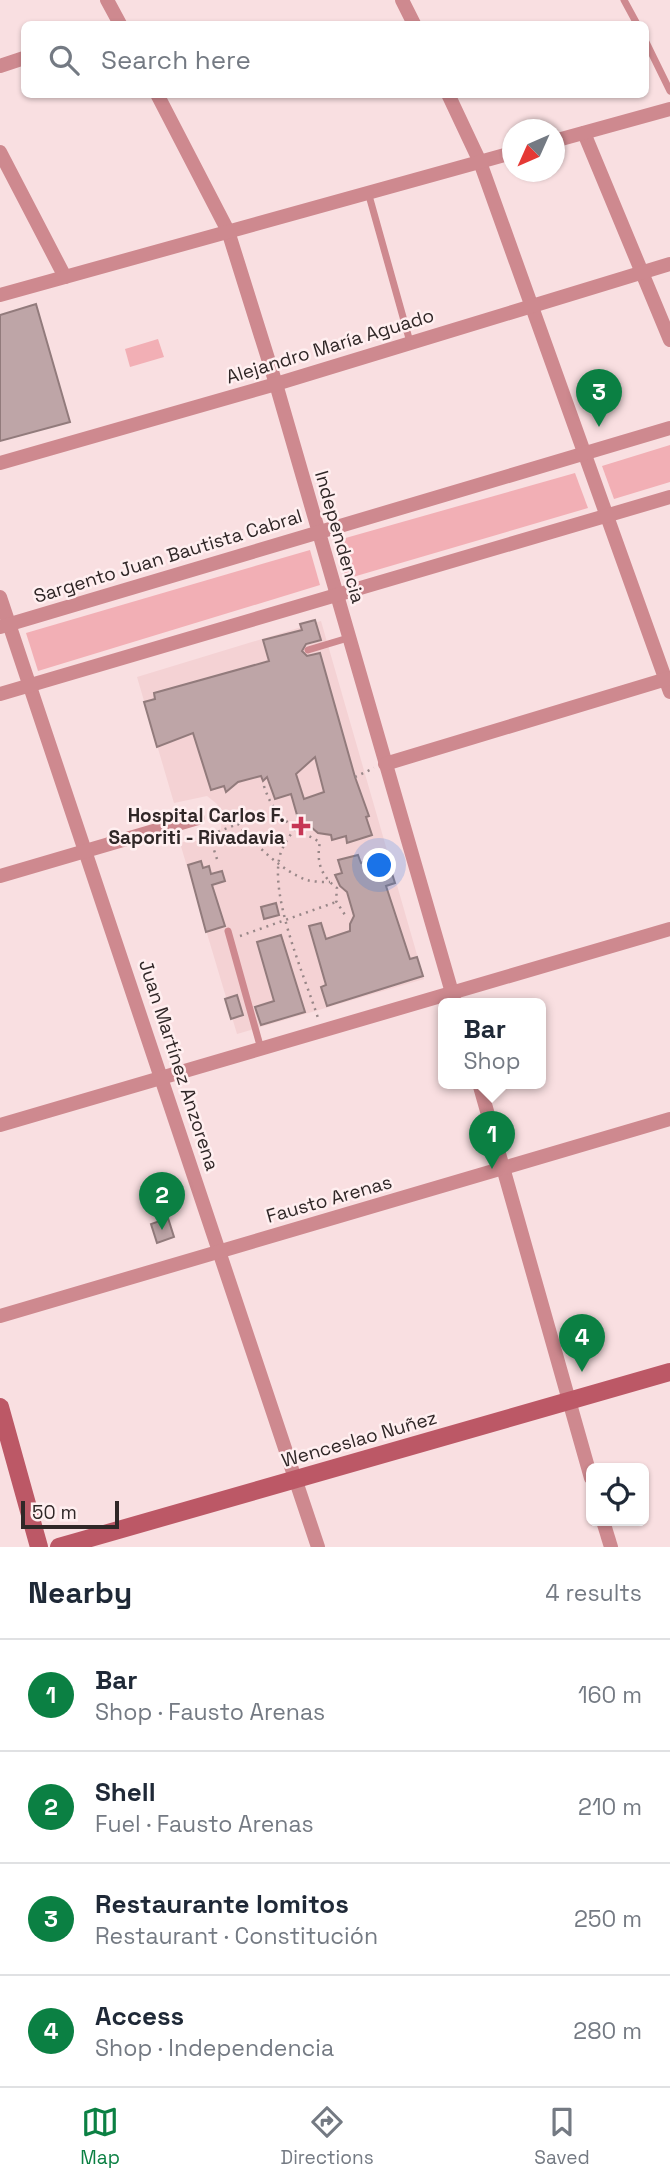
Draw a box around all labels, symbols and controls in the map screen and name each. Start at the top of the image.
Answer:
search box [21,21,649,98]
icon: search [45,41,83,79]
text: Search here [101,43,251,77]
north arrow [502,119,565,182]
street label: Alejandro María Aguado [223,302,437,390]
pin: 3 [576,369,622,427]
street label: Independencia [309,468,371,606]
street label: Sargento Juan Bautista Cabral [31,503,305,609]
place label: Hospital Carlos F. Saporiti - Rivadavia [109,803,285,850]
marker: Hospital Carlos F. Saporiti - Rivadavia [291,816,311,836]
your location [362,848,396,882]
street label: Juan Martínez Anzorena [133,956,225,1174]
popup [438,998,546,1089]
text: Bar [463,1012,506,1046]
text: Shop [463,1046,521,1076]
pin: 1 [469,1111,515,1169]
street label: Fausto Arenas [263,1169,395,1229]
pin: 2 [139,1172,185,1230]
pin: 4 [559,1314,605,1372]
street label: Wenceslao Nuñez [278,1405,440,1473]
map controls [586,1463,649,1526]
button: locate [586,1463,649,1526]
scale bar [21,1498,119,1530]
text: 50 m [32,1500,77,1525]
text: Nearby [28,1573,132,1612]
text: 4 results [545,1578,642,1608]
text: Bar [95,1663,138,1697]
text: 1 [46,1680,56,1710]
text: 160 m [578,1680,642,1710]
text: Shop · Fausto Arenas [95,1697,325,1727]
text: Shell [95,1775,156,1809]
text: 2 [44,1792,58,1822]
text: 210 m [578,1792,642,1822]
text: Fuel · Fausto Arenas [95,1809,314,1839]
text: Restaurante lomitos [95,1887,349,1921]
text: 3 [44,1904,58,1934]
text: 250 m [574,1904,642,1934]
text: Restaurant · Constitución [95,1921,378,1951]
text: Access [95,1999,184,2033]
text: 4 [44,2016,58,2046]
text: 280 m [573,2016,642,2046]
text: Shop · Independencia [95,2033,334,2063]
tab: Map [80,2103,120,2170]
tab: Directions [281,2103,374,2170]
tab: Saved [534,2103,590,2170]

